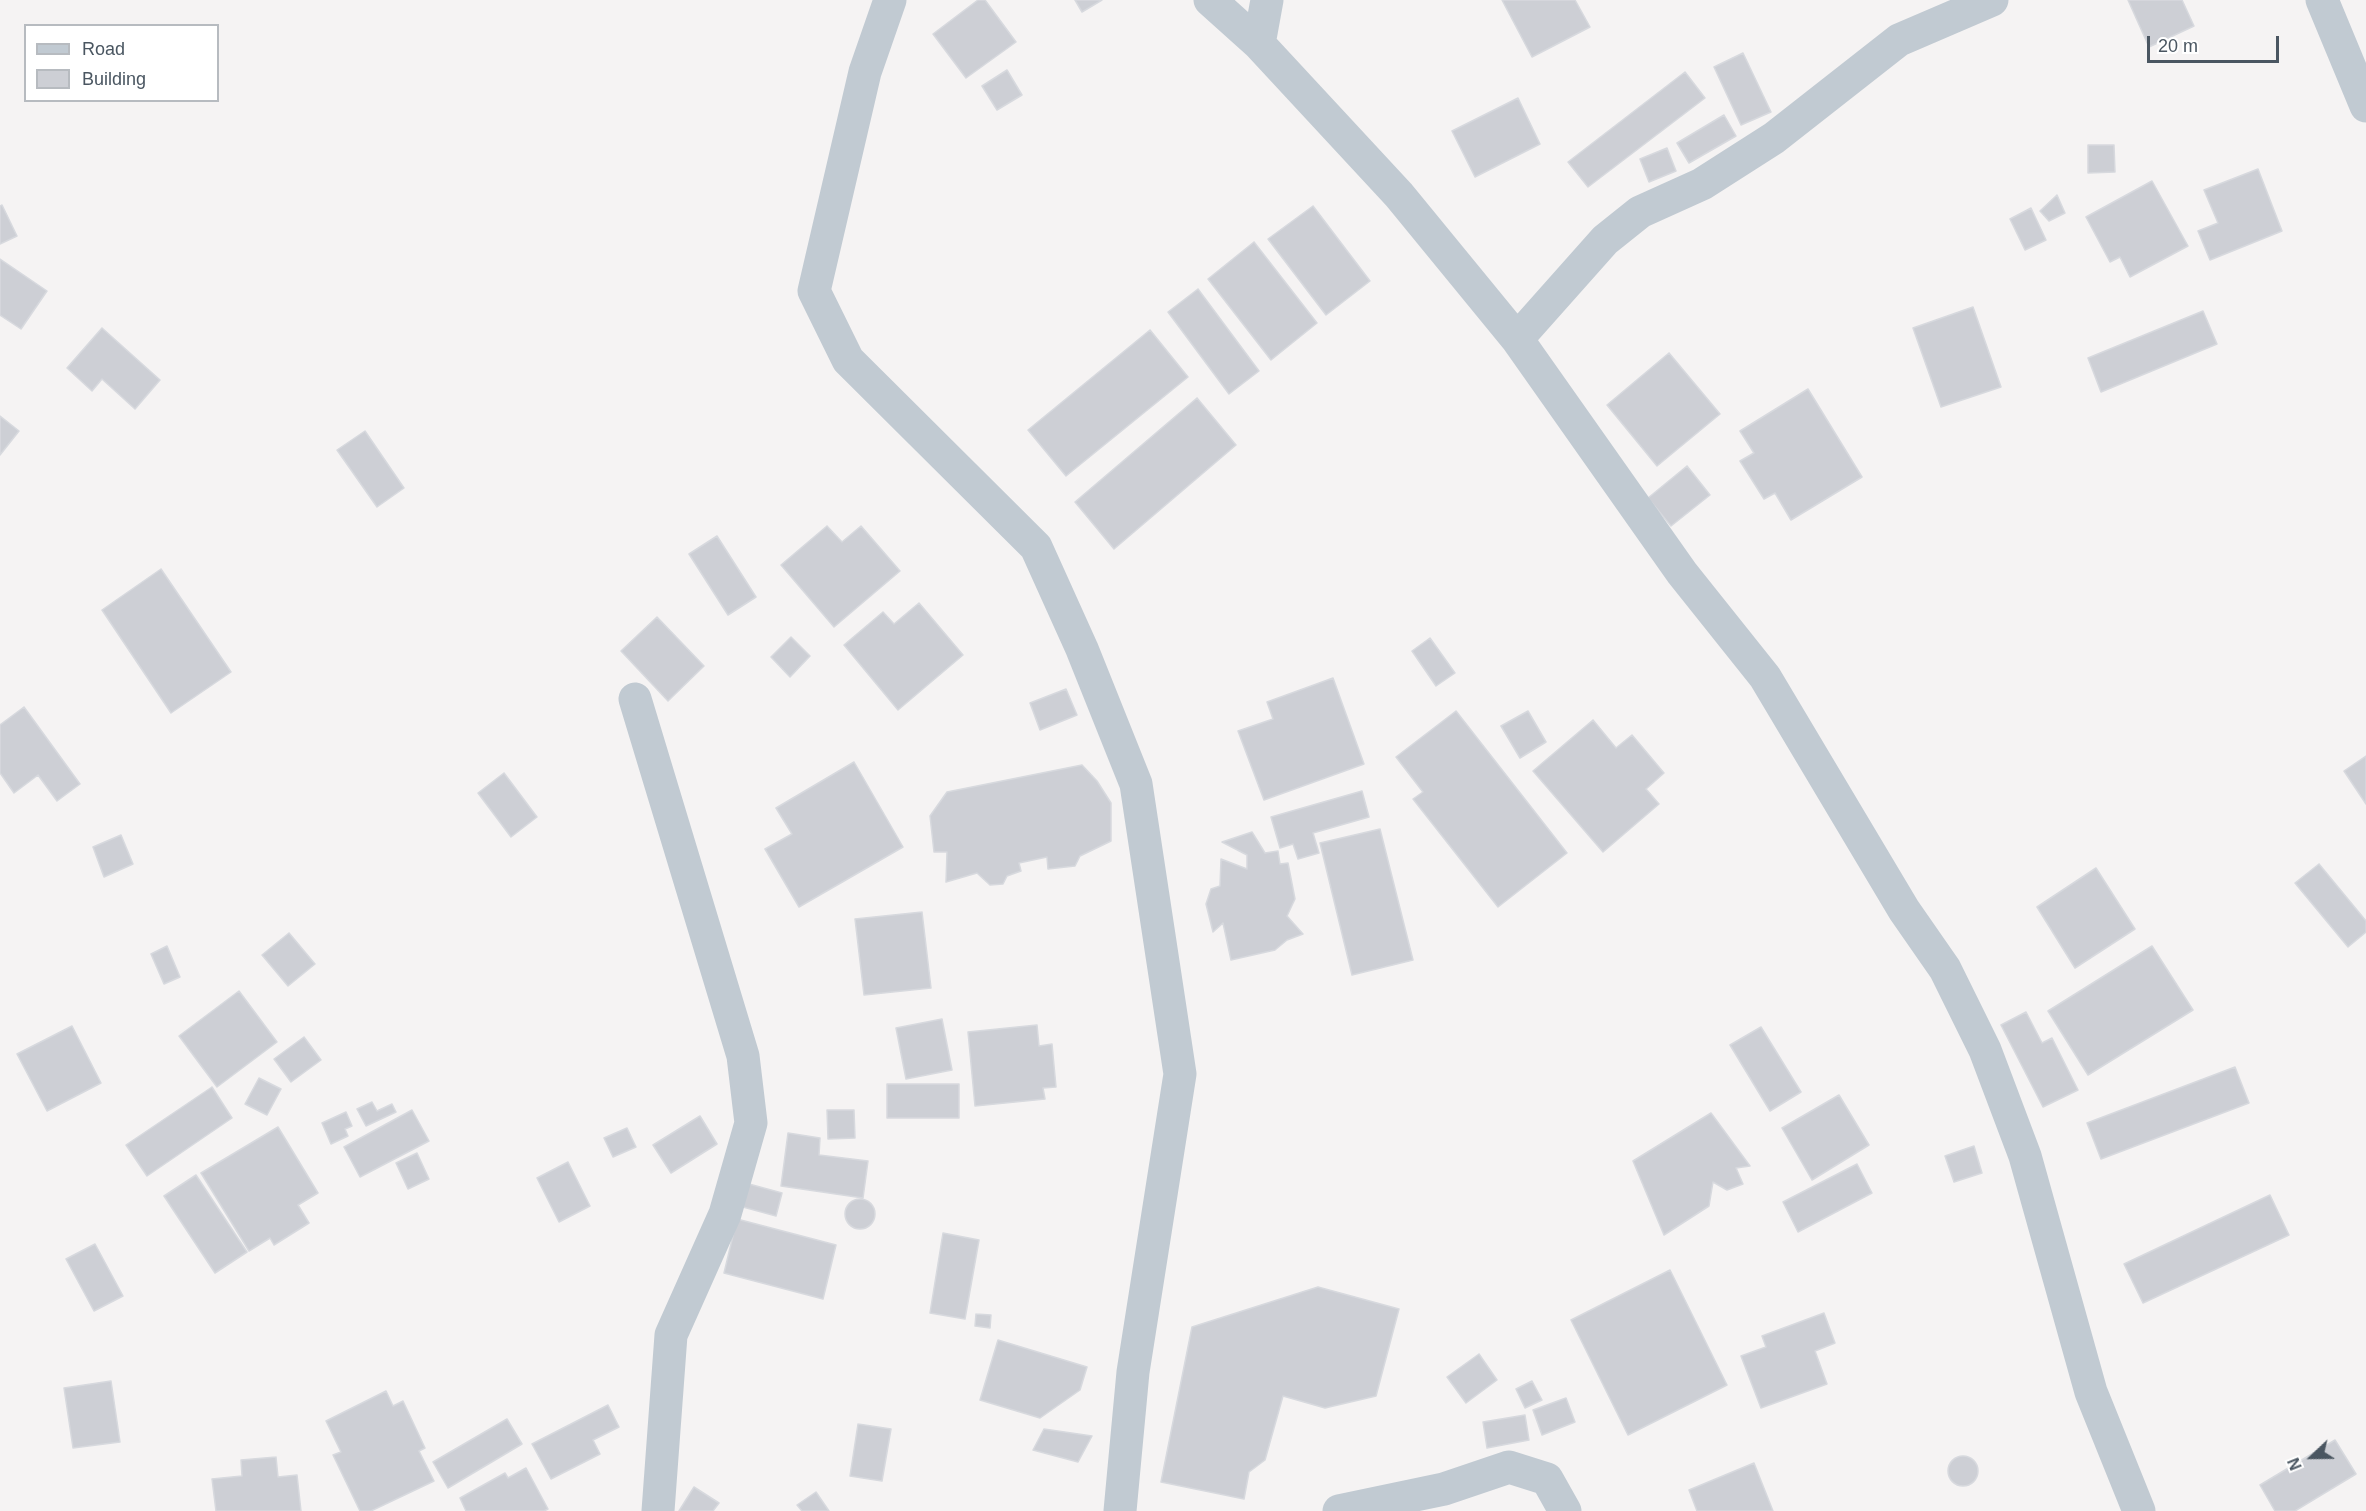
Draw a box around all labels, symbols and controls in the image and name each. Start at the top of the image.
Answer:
legend [24,24,219,102]
scale bar [2150,24,2282,62]
text: 20 m [2158,36,2198,56]
text: Road [82,39,125,59]
text: Building [82,69,146,89]
north arrow [2282,1427,2342,1487]
text: N [2285,1455,2305,1472]

